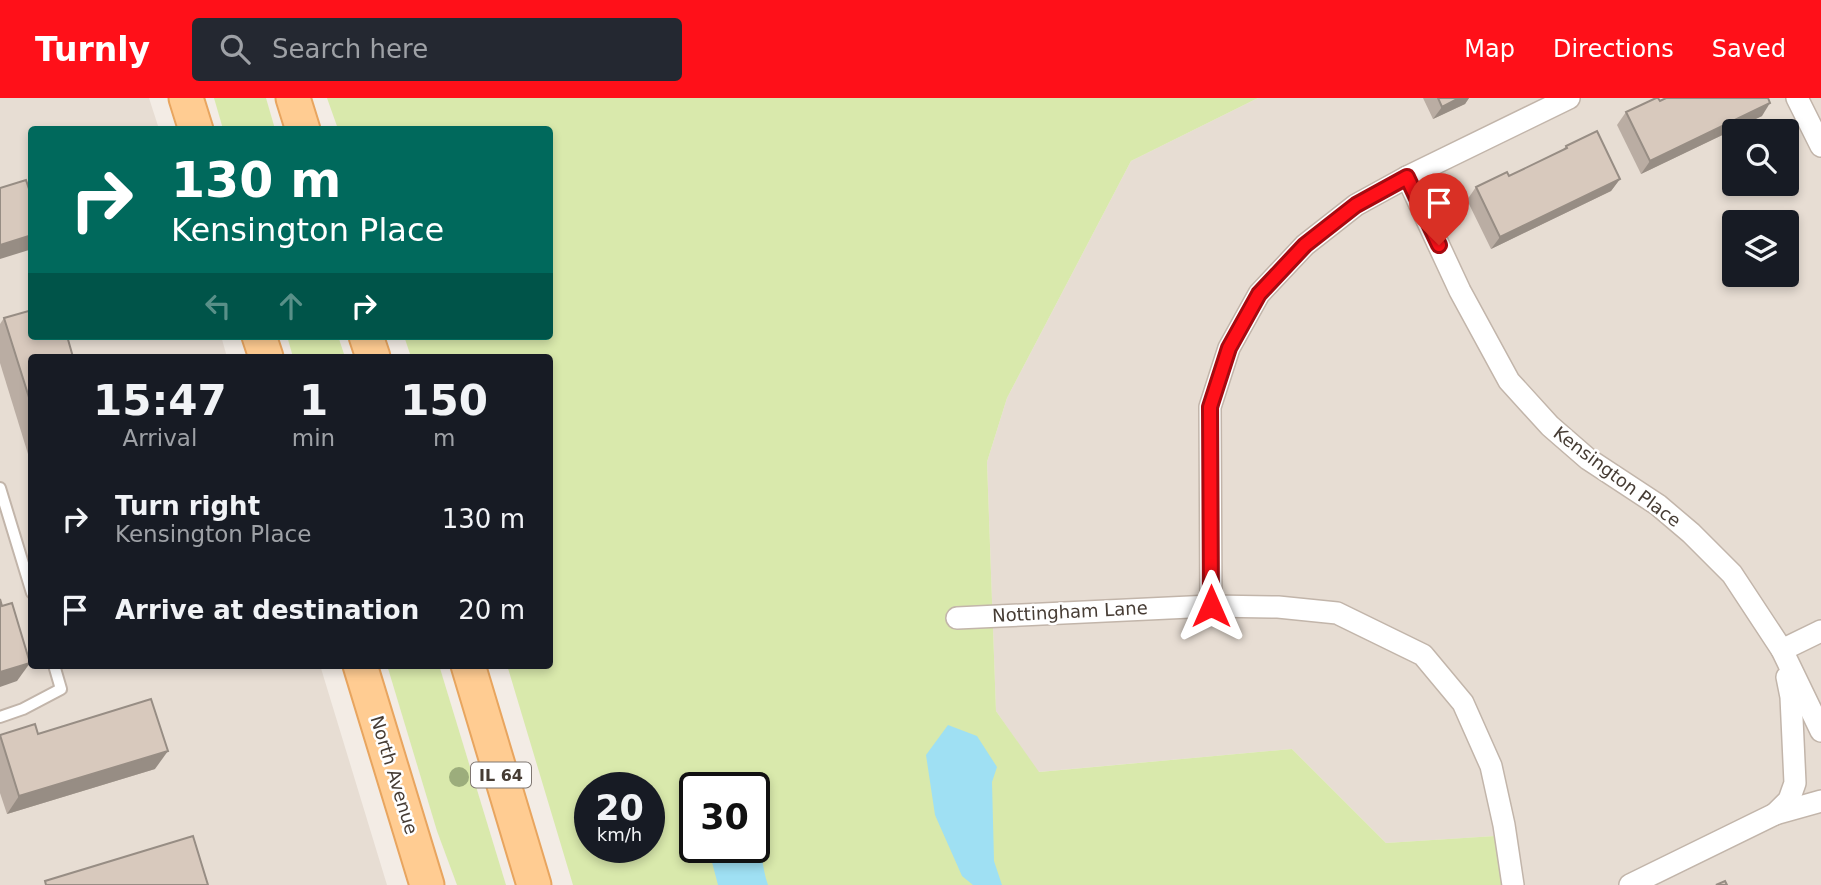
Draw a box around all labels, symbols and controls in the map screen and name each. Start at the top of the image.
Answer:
search box [192,18,682,81]
text: Turnly [35,30,150,69]
icon: search [216,30,254,68]
text: Search here [272,34,428,64]
text: Map [1464,35,1515,63]
text: Directions [1553,35,1674,63]
text: Saved [1712,35,1786,63]
map controls [1722,119,1799,287]
button: search [1722,119,1799,196]
text: 130 m [171,152,341,209]
icon: right [56,154,147,245]
pin [1409,173,1469,245]
icon: arrive [1420,184,1458,222]
button: layers [1722,210,1799,287]
text: Kensington Place [171,211,444,249]
icon: left [199,287,237,325]
icon: ahead [272,287,310,325]
icon: right [345,287,383,325]
text: 15:47 [93,376,227,425]
text: 1 [299,376,328,425]
text: 150 [400,376,488,425]
street label: Kensington Place [1550,422,1685,531]
text: Arrival [123,425,197,451]
text: min [292,425,335,451]
text: m [433,425,455,451]
text: Turn right [115,491,260,521]
icon: right [56,500,94,538]
text: 130 m [442,504,525,534]
text: Kensington Place [115,521,311,547]
position arrow [1174,569,1248,643]
icon: arrive [56,591,94,629]
text: Arrive at destination [115,595,419,625]
text: 20 m [458,595,525,625]
street label: Nottingham Lane [992,597,1148,626]
street label: North Avenue [366,713,422,837]
road number: IL 64 [471,762,531,788]
speed limit sign: 30 [679,772,770,863]
text: 20 [595,788,644,828]
text: km/h [597,824,642,845]

